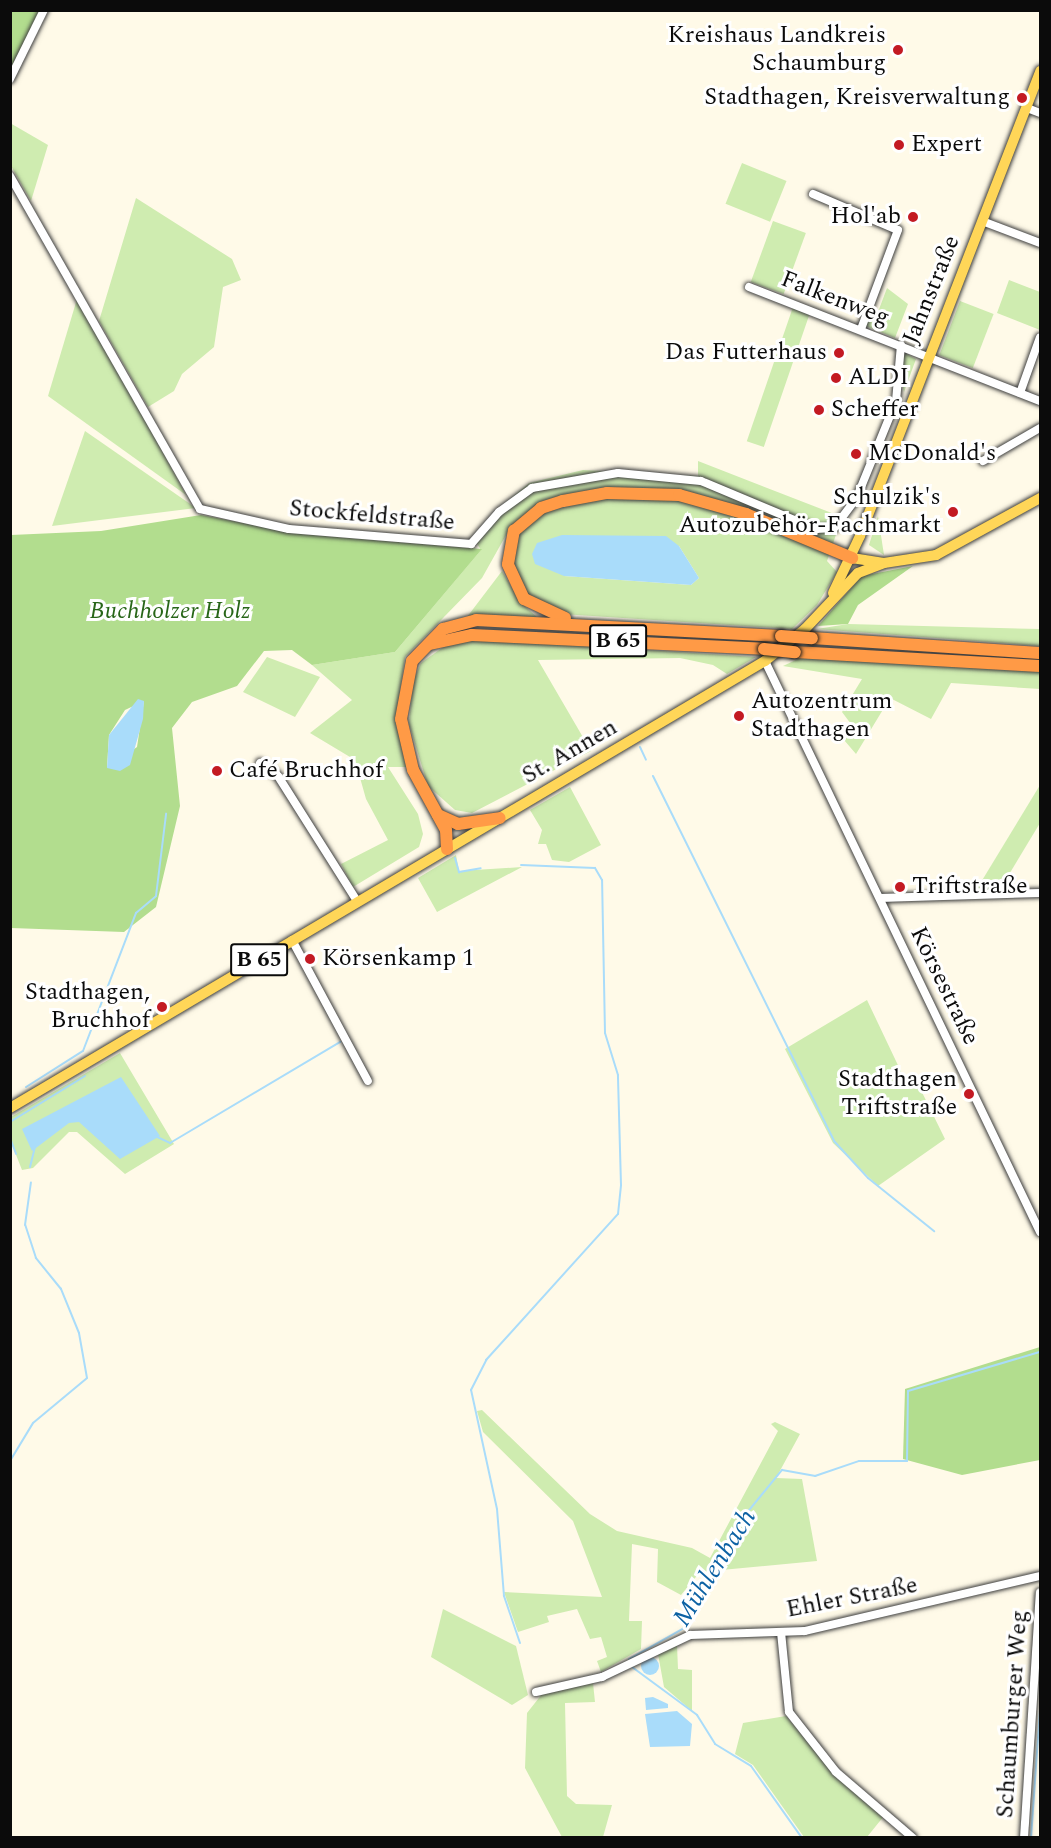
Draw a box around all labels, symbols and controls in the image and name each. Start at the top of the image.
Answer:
place label: Kreishaus Landkreis Schaumburg [668,22,886,78]
marker: Kreishaus Landkreis Schaumburg [891,43,905,57]
place label: Stadthagen, Kreisverwaltung [704,84,1010,112]
marker: Stadthagen, Kreisverwaltung [1015,91,1029,105]
place label: Expert [911,131,982,159]
marker: Expert [892,138,906,152]
place label: Hol'ab [830,203,901,231]
marker: Hol'ab [906,210,920,224]
street label: Jahnstraße [897,231,967,349]
street label: Falkenweg [777,265,893,333]
place label: Das Futterhaus [665,339,827,367]
marker: Das Futterhaus [832,346,846,360]
place label: ALDI [848,364,909,392]
marker: ALDI [829,371,843,385]
place label: Scheffer [831,396,919,424]
marker: Scheffer [812,403,826,417]
place label: McDonald's [868,440,996,468]
marker: McDonald's [849,447,863,461]
place label: Schulzik's Autozubehör-Fachmarkt [679,484,941,540]
street label: Stockfeldstraße [288,494,456,538]
marker: Schulzik's Autozubehör-Fachmarkt [946,505,960,519]
park label: Buchholzer Holz [90,598,250,626]
road number: B 65 [588,622,648,660]
place label: Autozentrum Stadthagen [751,688,892,744]
marker: Autozentrum Stadthagen [732,709,746,723]
street label: St. Annen [517,713,623,791]
place label: Café Bruchhof [229,757,383,785]
marker: Café Bruchhof [210,764,224,778]
place label: Triftstraße [912,873,1028,901]
marker: Triftstraße [893,880,907,894]
street label: Körsestraße [903,922,985,1050]
road number: B 65 [229,941,289,979]
place label: Körsenkamp 1 [322,945,474,973]
marker: Körsenkamp 1 [303,952,317,966]
place label: Stadthagen, Bruchhof [25,979,150,1035]
marker: Stadthagen, Bruchhof [155,1000,169,1014]
place label: Stadthagen Triftstraße [838,1066,957,1122]
marker: Stadthagen Triftstraße [962,1087,976,1101]
water label: Mühlenbach [667,1504,763,1632]
street label: Ehler Straße [784,1571,920,1625]
street label: Schaumburger Weg [991,1609,1035,1819]

